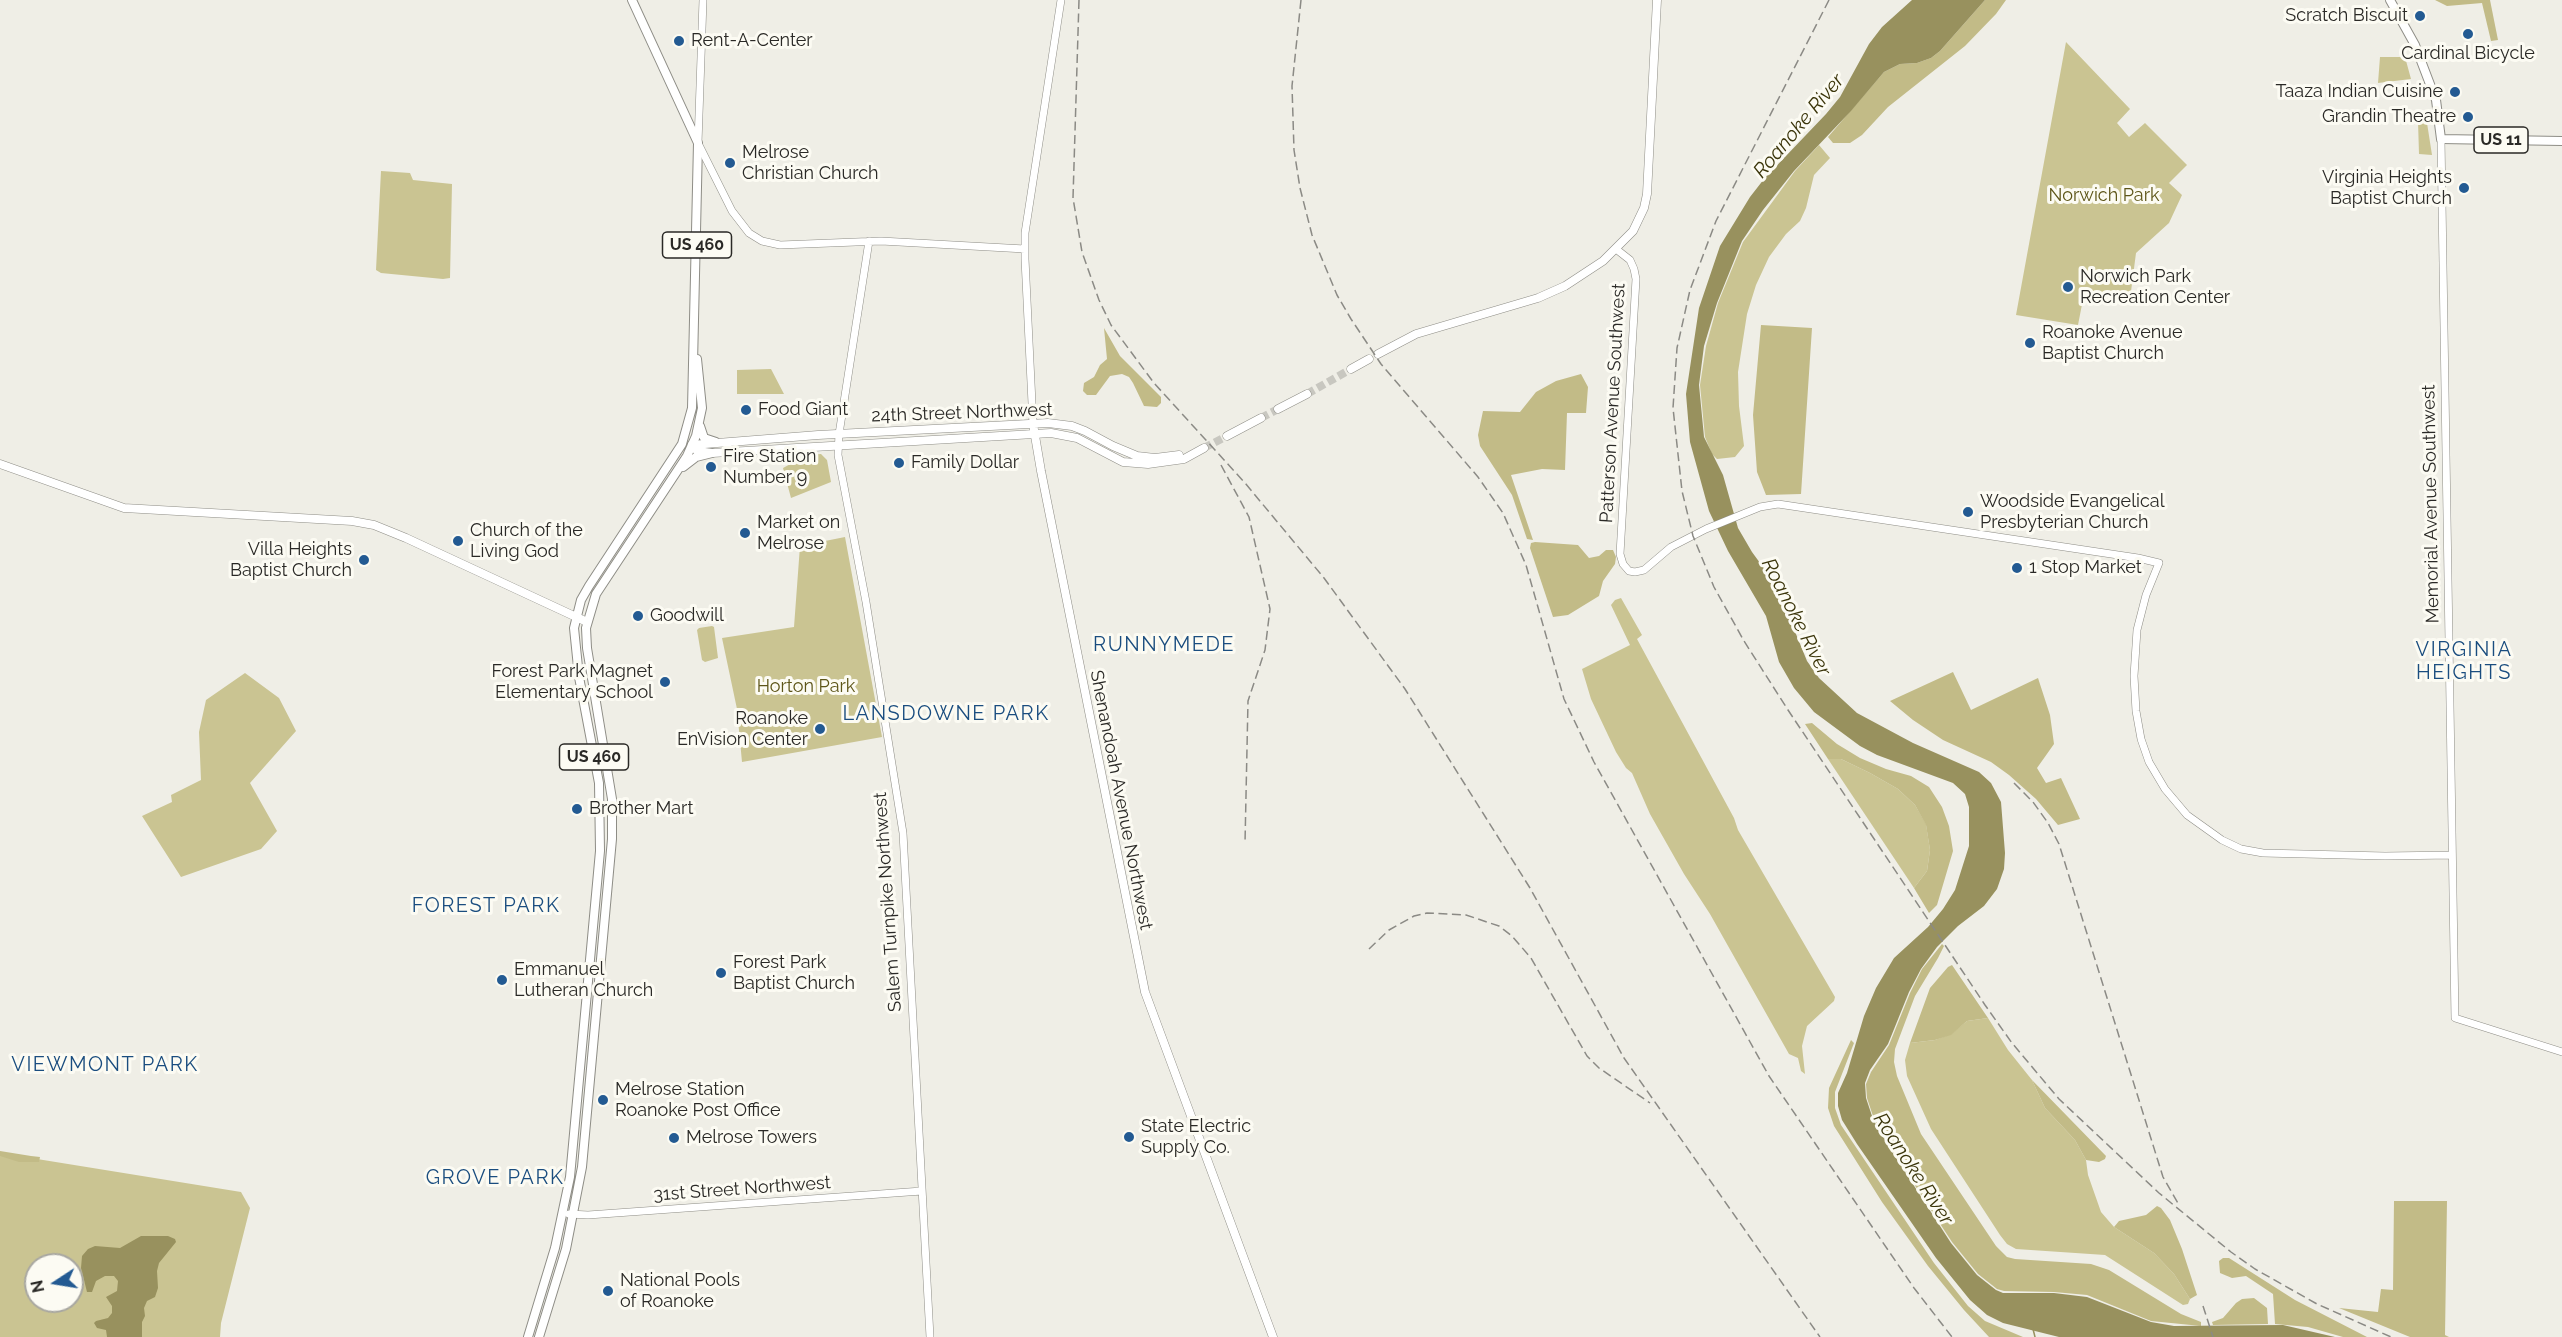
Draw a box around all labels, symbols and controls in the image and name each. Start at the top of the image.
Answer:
place label: Scratch Biscuit [2285,5,2408,27]
marker: Scratch Biscuit [2413,9,2427,23]
marker: Cardinal Bicycle [2461,27,2475,41]
place label: Rent-A-Center [691,30,813,52]
marker: Rent-A-Center [672,34,686,48]
place label: Cardinal Bicycle [2401,43,2535,65]
water label: Roanoke River [1748,69,1850,183]
place label: Taaza Indian Cuisine [2275,81,2443,103]
marker: Taaza Indian Cuisine [2448,85,2462,99]
place label: Grandin Theatre [2322,106,2456,128]
marker: Grandin Theatre [2461,110,2475,124]
road number: US 11 [2474,127,2528,153]
place label: Melrose Christian Church [742,142,879,184]
marker: Melrose Christian Church [723,156,737,170]
place label: Virginia Heights Baptist Church [2322,167,2452,210]
marker: Virginia Heights Baptist Church [2457,181,2471,195]
park label: Norwich Park [2048,185,2160,207]
road number: US 460 [662,232,732,258]
place label: Norwich Park Recreation Center [2080,266,2230,308]
marker: Norwich Park Recreation Center [2061,280,2075,294]
street label: Patterson Avenue Southwest [1596,283,1630,523]
place label: Roanoke Avenue Baptist Church [2042,322,2183,364]
marker: Roanoke Avenue Baptist Church [2023,336,2037,350]
street label: Memorial Avenue Southwest [2418,384,2444,624]
place label: Food Giant [758,399,848,421]
street label: 24th Street Northwest [871,399,1053,427]
marker: Food Giant [739,403,753,417]
place label: Fire Station Number 9 [723,446,816,488]
place label: Family Dollar [911,452,1019,474]
marker: Family Dollar [892,456,906,470]
marker: Fire Station Number 9 [704,460,718,474]
place label: Woodside Evangelical Presbyterian Church [1980,491,2165,534]
marker: Woodside Evangelical Presbyterian Church [1961,505,1975,519]
place label: Market on Melrose [757,512,840,554]
place label: Church of the Living God [470,520,583,562]
marker: Market on Melrose [738,526,752,540]
marker: Church of the Living God [451,534,465,548]
place label: Villa Heights Baptist Church [230,539,352,582]
marker: Villa Heights Baptist Church [357,553,371,567]
water label: Roanoke River [1756,554,1836,680]
place label: 1 Stop Market [2029,557,2142,579]
marker: 1 Stop Market [2010,561,2024,575]
place label: Goodwill [650,605,724,627]
marker: Goodwill [631,609,645,623]
district label: RUNNYMEDE [1093,633,1235,657]
district label: VIRGINIA HEIGHTS [2416,638,2512,685]
place label: Forest Park Magnet Elementary School [491,661,653,704]
street label: Shenandoah Avenue Northwest [1085,668,1157,932]
marker: Forest Park Magnet Elementary School [658,675,672,689]
park label: Horton Park [757,676,855,698]
district label: LANSDOWNE PARK [842,702,1050,726]
place label: Roanoke EnVision Center [677,708,808,750]
marker: Roanoke EnVision Center [813,722,827,736]
road number: US 460 [560,744,628,770]
street label: Salem Turnpike Northwest [870,791,906,1013]
place label: Brother Mart [589,798,693,820]
marker: Brother Mart [570,802,584,816]
district label: FOREST PARK [412,894,560,918]
place label: Forest Park Baptist Church [733,952,855,994]
place label: Emmanuel Lutheran Church [514,959,653,1002]
marker: Forest Park Baptist Church [714,966,728,980]
marker: Emmanuel Lutheran Church [495,973,509,987]
district label: VIEWMONT PARK [11,1053,199,1077]
place label: Melrose Station Roanoke Post Office [615,1079,781,1122]
marker: Melrose Station Roanoke Post Office [596,1093,610,1107]
water label: Roanoke River [1868,1109,1958,1229]
place label: State Electric Supply Co. [1141,1116,1251,1158]
place label: Melrose Towers [686,1127,817,1149]
marker: State Electric Supply Co. [1122,1130,1136,1144]
marker: Melrose Towers [667,1131,681,1145]
district label: GROVE PARK [426,1166,564,1190]
street label: 31st Street Northwest [653,1172,831,1206]
north arrow [24,1253,84,1313]
place label: National Pools of Roanoke [620,1270,740,1312]
text: N [27,1278,48,1294]
marker: National Pools of Roanoke [601,1284,615,1298]

